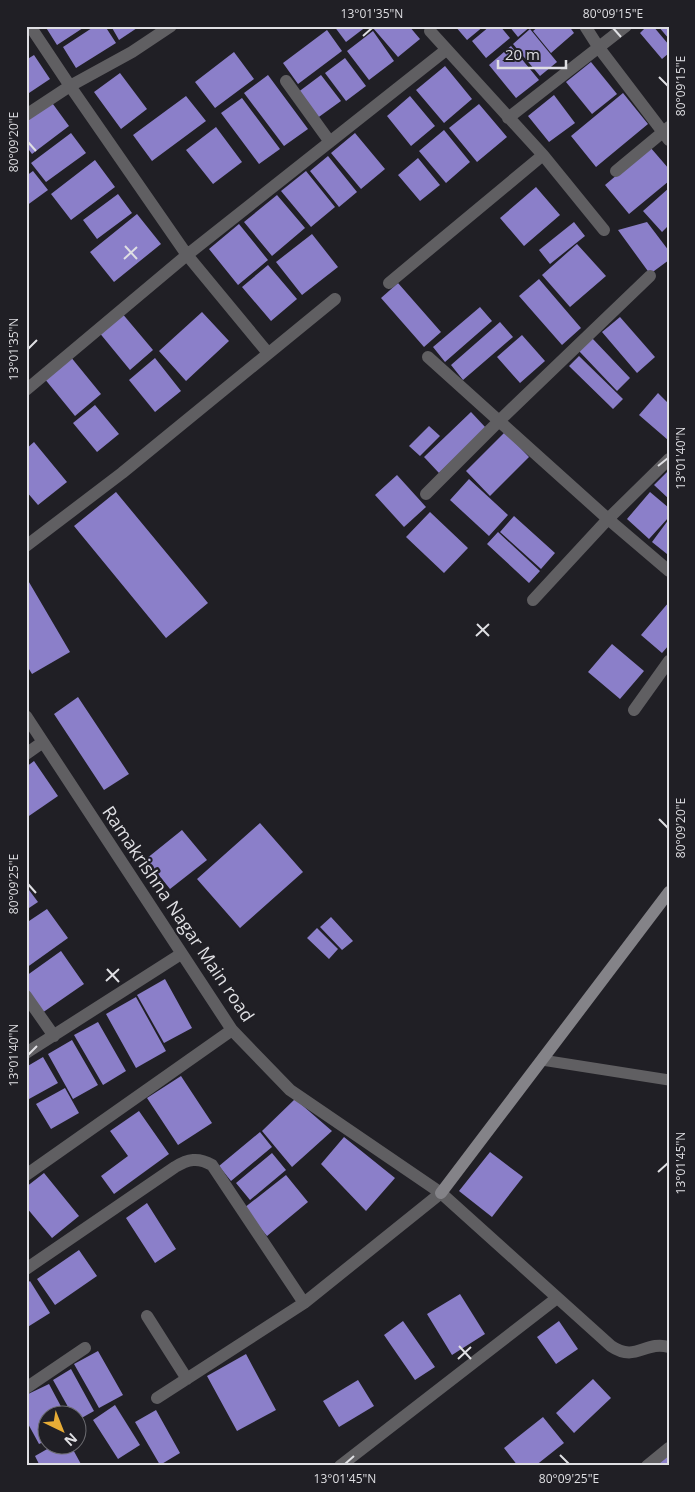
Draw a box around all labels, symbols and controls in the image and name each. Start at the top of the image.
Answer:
text: 13°01'35"N [341,5,403,22]
text: 80°09'15"E [583,5,643,22]
scale bar [498,38,565,70]
text: 20 m [505,44,540,64]
text: 80°09'15"E [672,56,689,116]
text: 80°09'20"E [5,112,22,172]
text: 13°01'35"N [5,318,22,380]
text: 13°01'40"N [672,427,689,489]
text: 80°09'20"E [672,798,689,858]
street label: Ramakrishna Nagar Main road [97,801,260,1026]
text: 80°09'25"E [5,854,22,914]
text: 13°01'40"N [5,1024,22,1086]
text: 13°01'45"N [672,1132,689,1194]
north arrow [38,1404,88,1454]
text: N [61,1429,82,1451]
text: 13°01'45"N [314,1470,376,1487]
text: 80°09'25"E [539,1470,599,1487]

